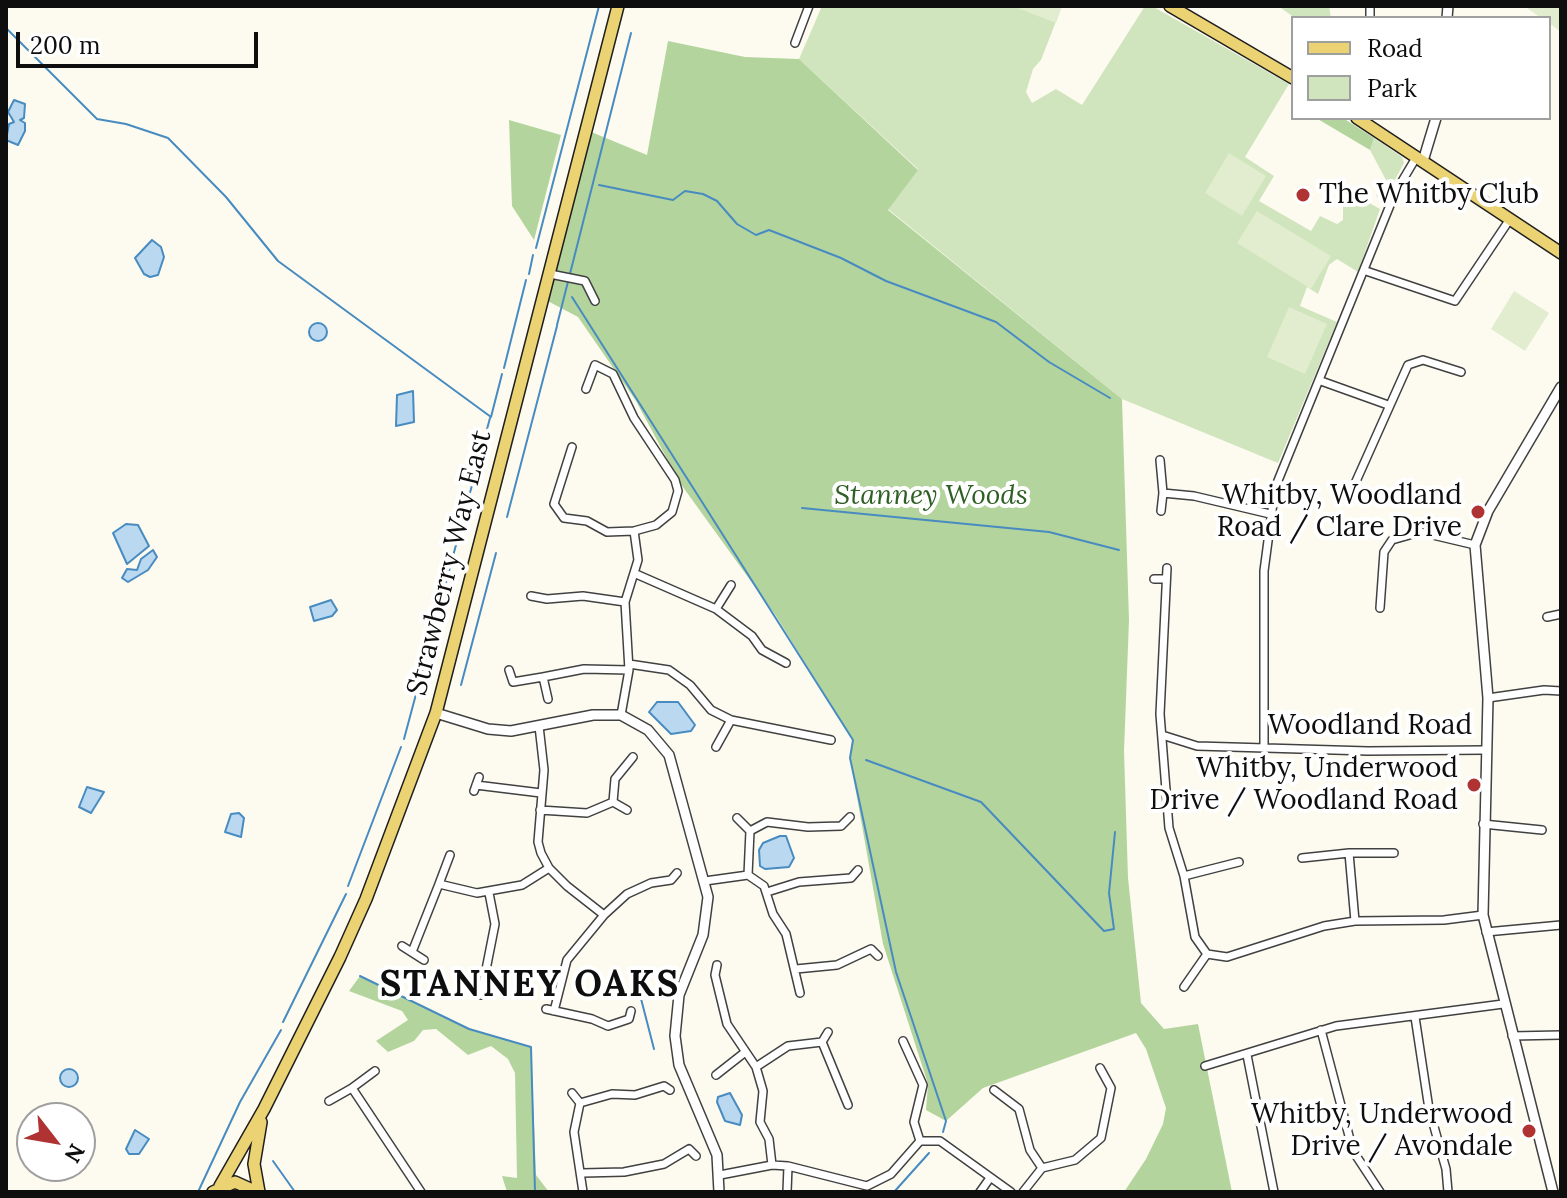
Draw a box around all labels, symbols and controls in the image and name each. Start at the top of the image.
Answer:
scale bar [20,16,262,66]
legend [1291,16,1551,120]
text: 200 m [30,30,100,61]
text: Road [1367,33,1423,64]
text: Park [1367,73,1417,104]
place label: The Whitby Club [1319,178,1539,212]
marker: The Whitby Club [1294,186,1312,204]
street label: Strawberry Way East [401,427,499,699]
park label: Stanney Woods [834,479,1028,513]
place label: Whitby, Woodland Road / Clare Drive [1217,479,1462,545]
marker: Whitby, Woodland Road / Clare Drive [1469,503,1487,521]
street label: Woodland Road [1268,709,1472,743]
place label: Whitby, Underwood Drive / Woodland Road [1150,752,1458,818]
marker: Whitby, Underwood Drive / Woodland Road [1465,776,1483,794]
district label: STANNEY OAKS [380,964,680,1008]
place label: Whitby, Underwood Drive / Avondale [1251,1098,1513,1164]
north arrow [16,1102,96,1182]
marker: Whitby, Underwood Drive / Avondale [1520,1122,1538,1140]
text: N [58,1139,91,1168]

